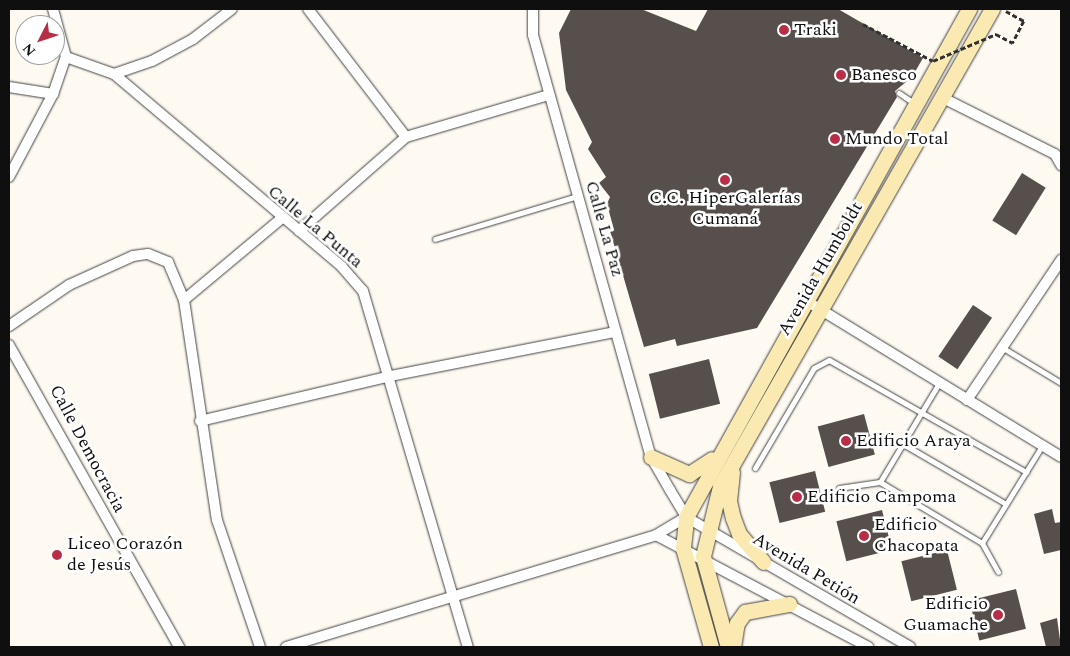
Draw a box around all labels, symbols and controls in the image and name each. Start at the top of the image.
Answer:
north arrow [15,15,65,65]
place label: Traki [794,19,837,41]
marker: Traki [778,24,790,36]
text: N [17,38,41,61]
place label: Banesco [851,64,917,86]
marker: Banesco [835,69,847,81]
place label: Mundo Total [845,128,948,150]
marker: Mundo Total [829,133,841,145]
marker: C.C. HiperGalerías Cumaná [719,174,731,186]
street label: Calle La Paz [580,179,628,279]
street label: Calle La Punta [263,181,367,273]
place label: C.C. HiperGalerías Cumaná [649,188,801,230]
street label: Avenida Humboldt [774,198,868,340]
street label: Calle Democracia [44,382,130,516]
place label: Edificio Araya [856,430,971,452]
marker: Edificio Araya [840,435,852,447]
place label: Edificio Campoma [807,486,956,508]
marker: Edificio Campoma [791,491,803,503]
place label: Edificio Chacopata [874,515,959,558]
street label: Avenida Petión [748,528,864,610]
marker: Edificio Chacopata [858,530,870,542]
place label: Liceo Corazón de Jesús [67,534,183,576]
marker: Liceo Corazón de Jesús [51,549,63,561]
place label: Edificio Guamache [903,594,988,636]
marker: Edificio Guamache [992,609,1004,621]

